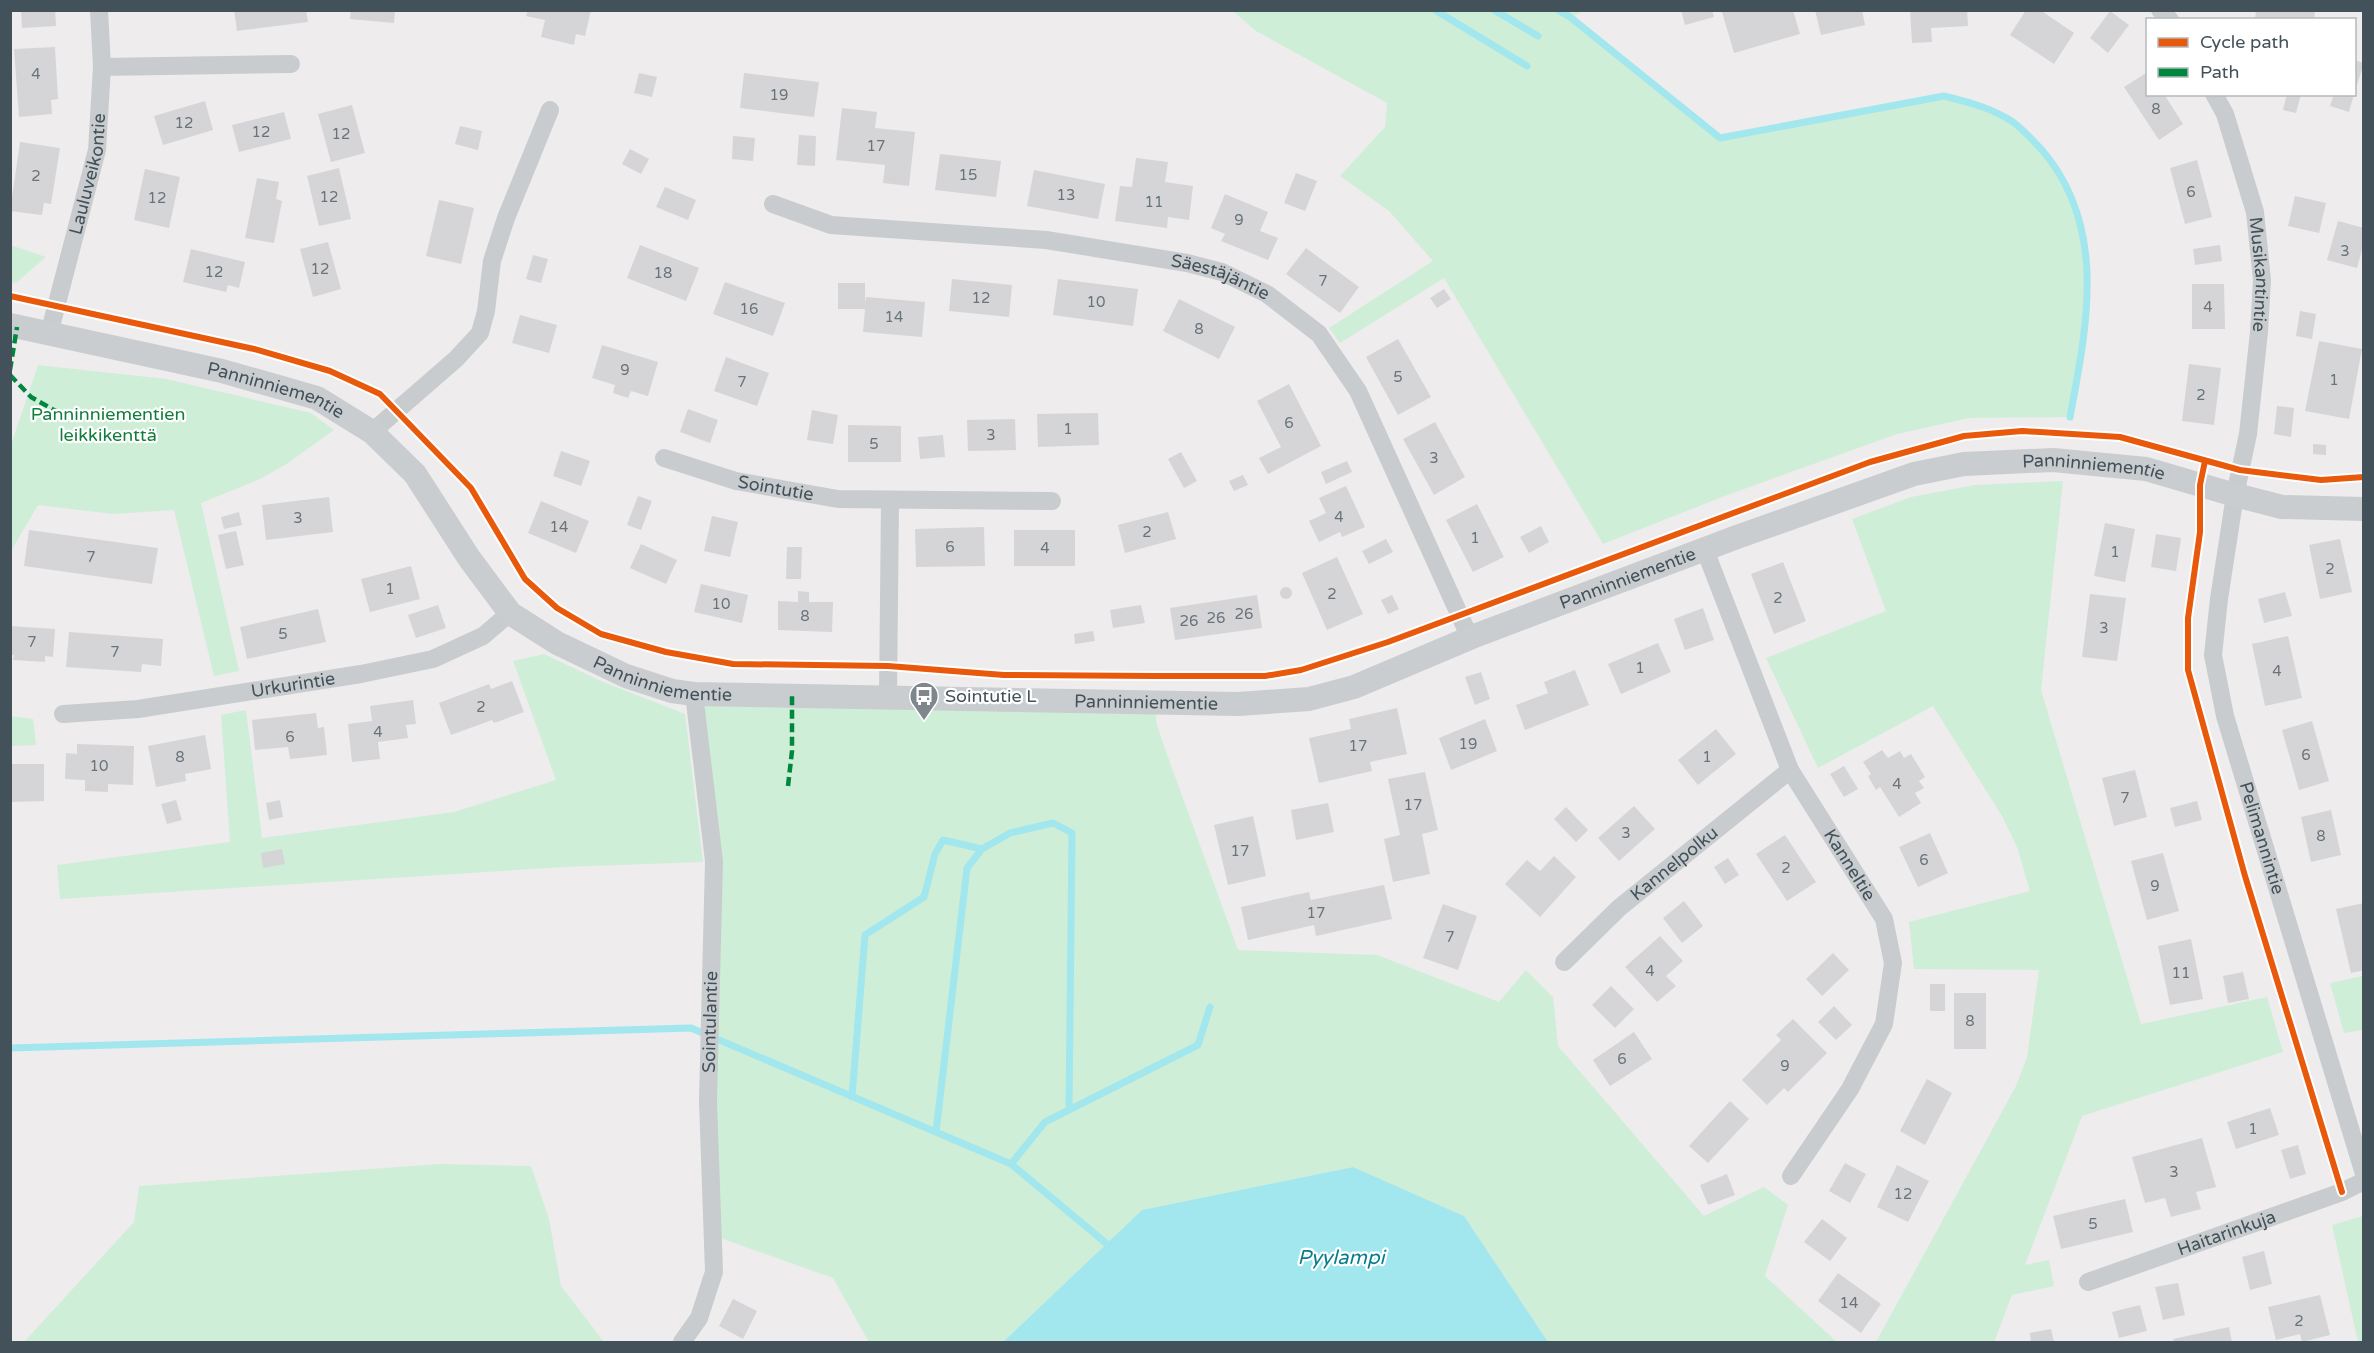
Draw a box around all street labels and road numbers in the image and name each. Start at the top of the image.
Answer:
street label: Lauluveikontie [64,113,110,237]
street label: Musikantintie [2245,216,2273,333]
street label: Säestäjäntie [1169,250,1273,305]
street label: Panninniementie [205,357,349,423]
street label: Panninniementie [2022,449,2168,485]
street label: Sointutie [736,471,815,506]
street label: Panninniementie [1556,543,1699,614]
street label: Panninniementie [590,651,732,706]
street label: Urkurintie [249,667,336,702]
street label: Panninniementie [1074,690,1218,715]
street label: Pelimannintie [2235,779,2289,897]
street label: Kannelpolku [1626,821,1722,905]
street label: Kanneltie [1819,825,1881,905]
street label: Sointulantie [698,971,722,1073]
street label: Haitarinkuja [2174,1205,2279,1260]

